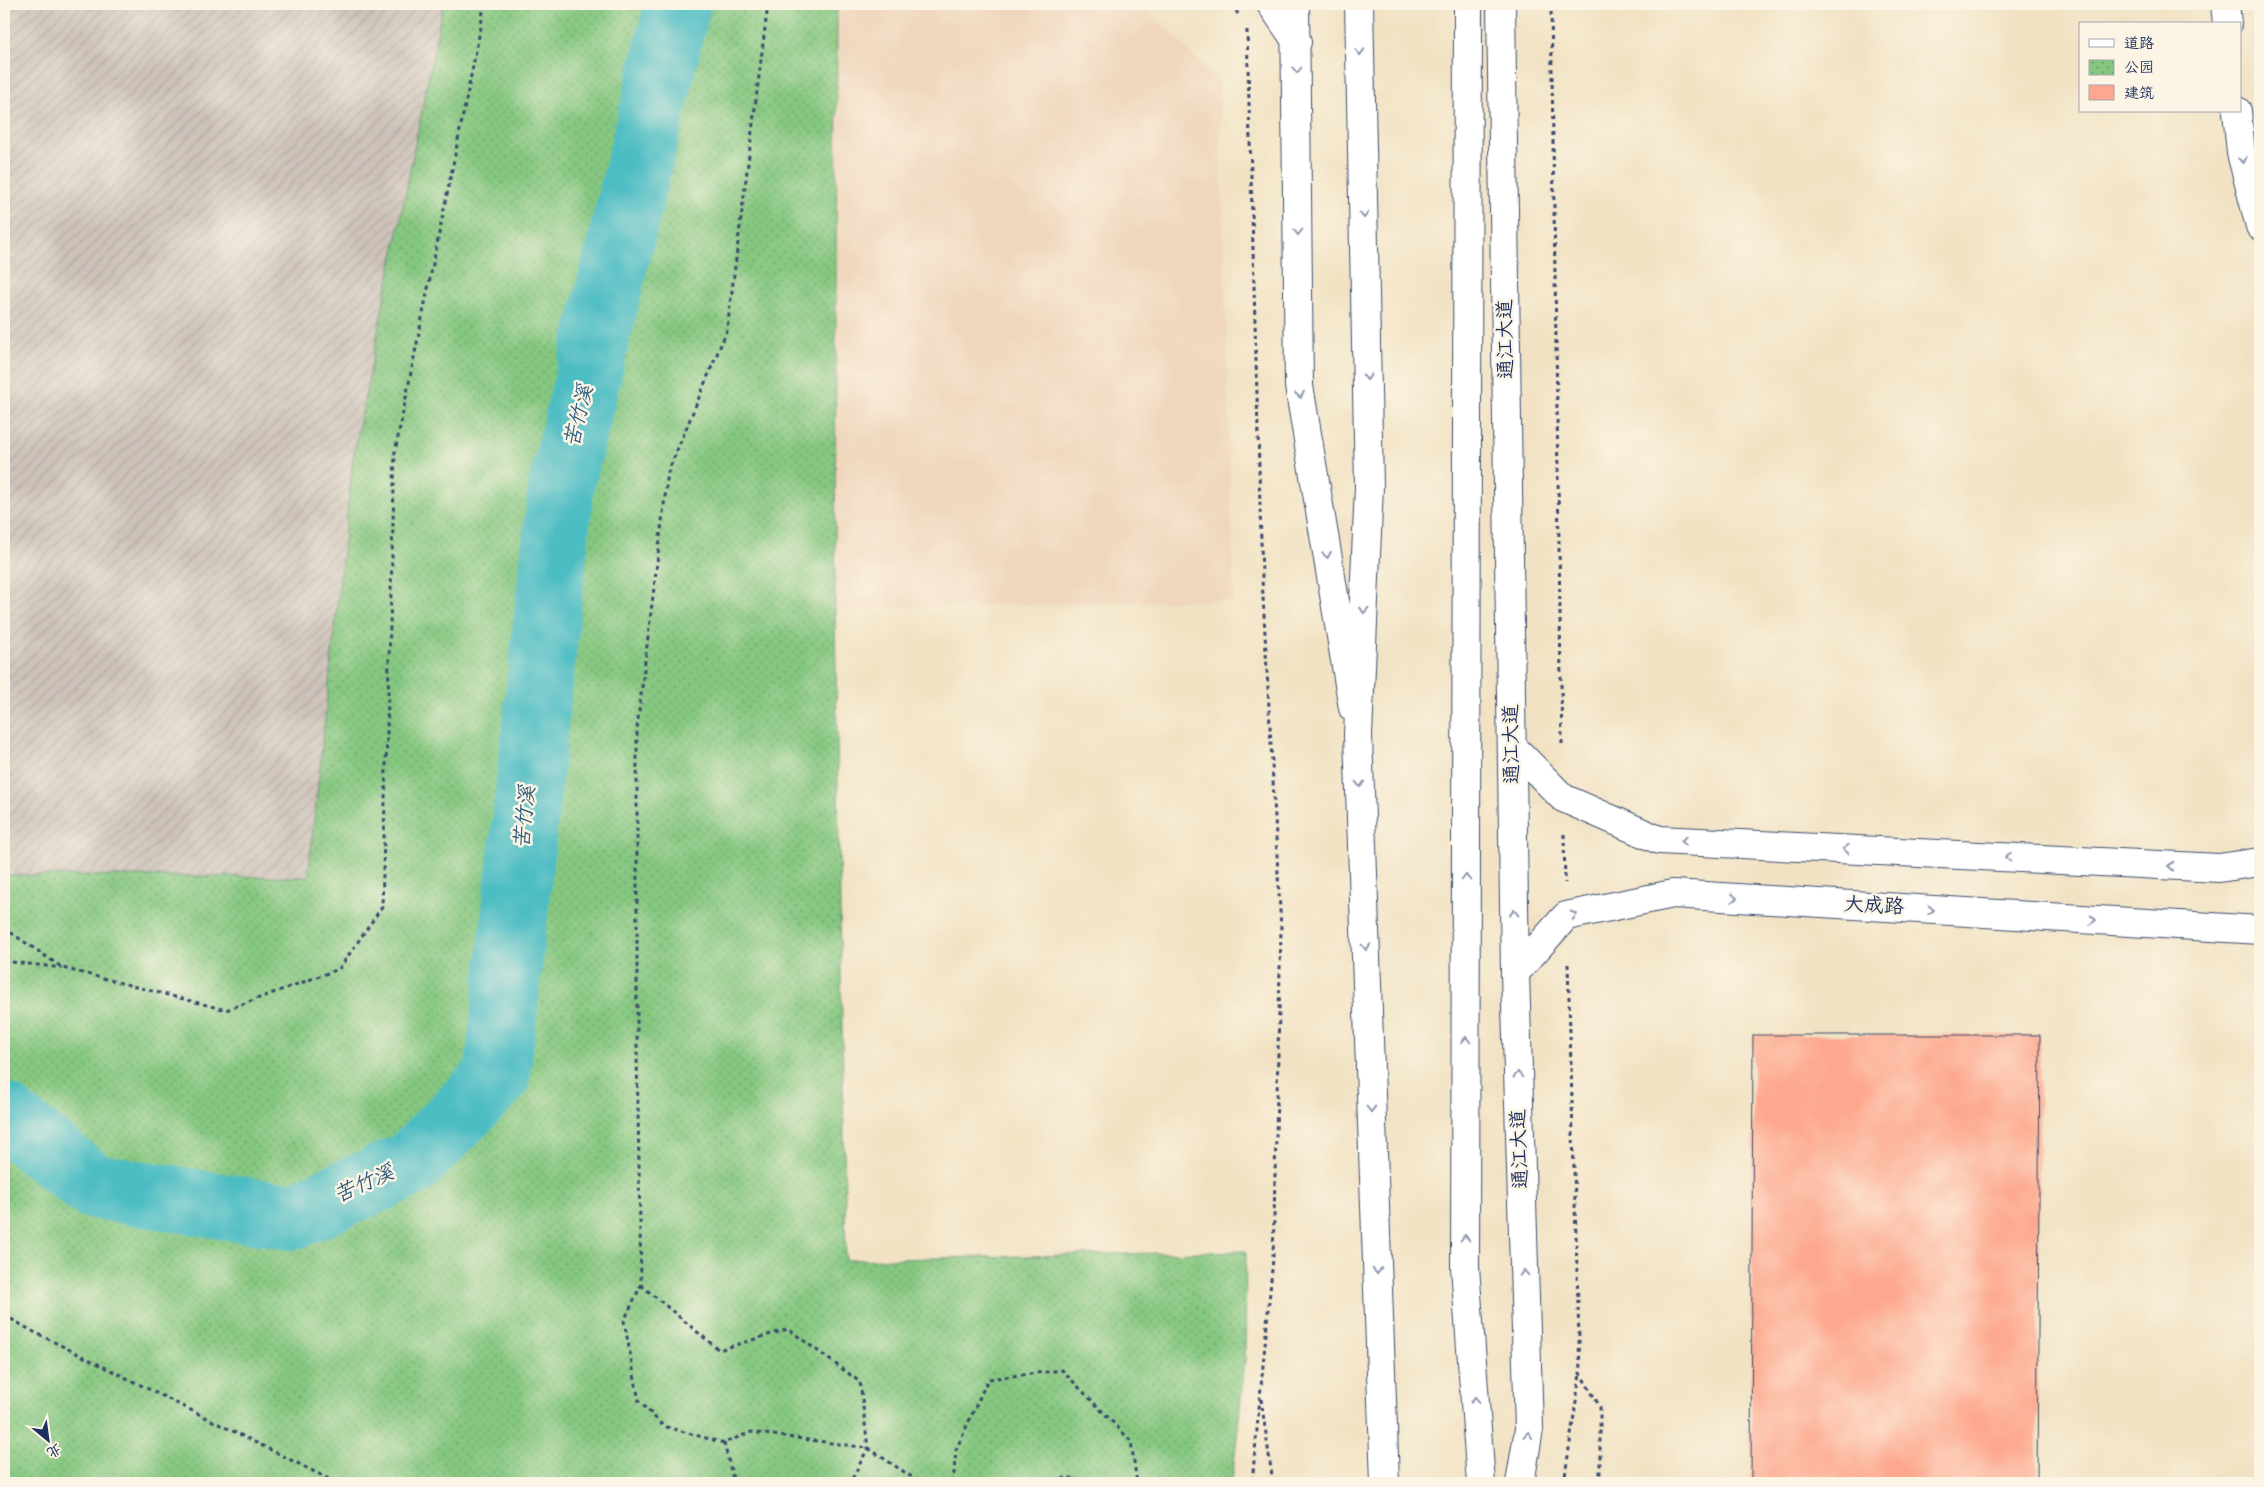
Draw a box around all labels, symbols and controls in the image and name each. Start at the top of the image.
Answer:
legend [2079,22,2242,112]
text: 道路 [2124,34,2154,54]
one-way arrow [1355,49,1366,57]
text: 公园 [2124,58,2154,78]
one-way arrow [1292,66,1302,74]
text: 建筑 [2124,84,2154,104]
one-way arrow [2237,155,2248,164]
one-way arrow [1359,212,1369,219]
one-way arrow [1293,229,1303,237]
street label: 通江大道 [1492,299,1520,379]
one-way arrow [1362,374,1372,382]
water label: 苦竹溪 [558,381,600,450]
one-way arrow [1295,390,1305,399]
one-way arrow [1322,551,1332,559]
one-way arrow [1358,606,1369,614]
street label: 通江大道 [1498,704,1526,784]
one-way arrow [1355,780,1365,788]
water label: 苦竹溪 [508,783,542,850]
one-way arrow [1679,835,1687,846]
one-way arrow [1842,844,1850,855]
one-way arrow [2004,852,2012,863]
one-way arrow [2166,860,2174,871]
one-way arrow [1461,873,1471,881]
street label: 大成路 [1843,891,1906,921]
one-way arrow [1730,892,1738,903]
one-way arrow [1927,904,1935,915]
one-way arrow [1509,909,1519,916]
one-way arrow [1569,910,1578,921]
one-way arrow [2089,914,2097,925]
one-way arrow [1360,943,1371,951]
one-way arrow [1461,1036,1471,1044]
one-way arrow [1513,1071,1523,1079]
one-way arrow [1366,1105,1377,1113]
street label: 通江大道 [1505,1109,1535,1189]
water label: 苦竹溪 [330,1158,399,1210]
one-way arrow [1460,1233,1470,1241]
one-way arrow [1372,1268,1383,1276]
one-way arrow [1519,1269,1530,1277]
one-way arrow [1470,1395,1481,1403]
north arrow [22,1414,72,1464]
one-way arrow [1522,1431,1533,1439]
text: 北 [43,1439,64,1462]

